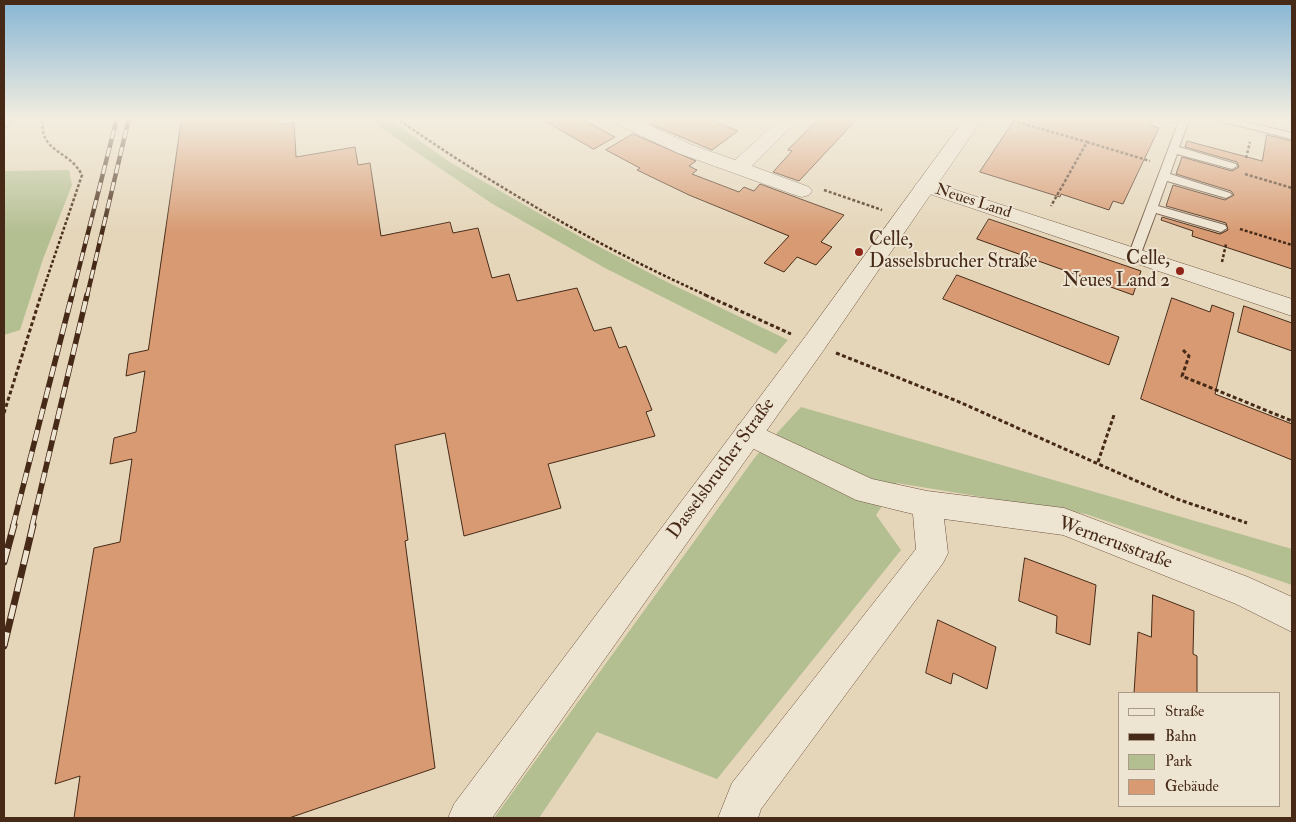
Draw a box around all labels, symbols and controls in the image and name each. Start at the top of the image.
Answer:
street label: Neues Land [933,181,1013,223]
place label: Celle, Dasselsbrucher Straße [869,230,1037,274]
marker: Celle, Dasselsbrucher Straße [853,246,865,258]
place label: Celle, Neues Land 2 [1063,249,1170,293]
marker: Celle, Neues Land 2 [1174,265,1186,277]
street label: Dasselsbrucher Straße [663,394,781,544]
street label: Wernerusstraße [1055,513,1175,575]
legend [1118,692,1281,807]
text: Straße [1165,702,1204,721]
text: Bahn [1165,727,1197,746]
text: Park [1165,752,1192,771]
text: Gebäude [1165,777,1219,796]

